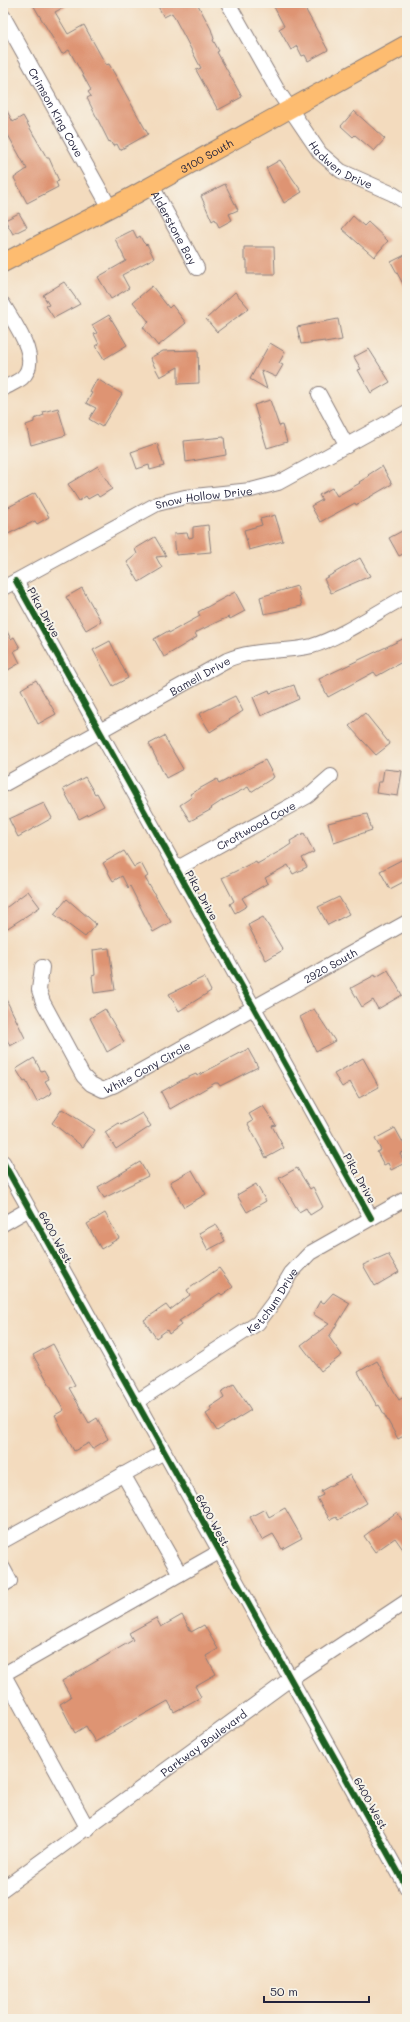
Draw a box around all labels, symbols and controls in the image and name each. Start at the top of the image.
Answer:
street label: Crimson King Cove [26,65,88,160]
street label: 3100 South [177,135,235,176]
street label: Hadwen Drive [306,137,375,192]
street label: Alderstone Bay [148,187,201,267]
street label: Snow Hollow Drive [154,482,254,512]
street label: Pika Drive [24,584,64,640]
street label: Bamell Drive [166,652,233,698]
street label: Croftwood Cove [213,797,298,853]
street label: Pika Drive [182,867,222,923]
street label: 2920 South [301,944,359,986]
street label: White Cony Circle [101,1037,193,1097]
street label: Pika Drive [340,1150,380,1206]
street label: 6400 West [36,1208,76,1266]
street label: Ketchum Drive [243,1263,301,1336]
street label: 6400 West [193,1491,233,1549]
street label: Parkway Boulevard [157,1706,249,1779]
street label: 6400 West [351,1774,391,1832]
scale bar [264,1978,369,2004]
text: 50 m [270,1983,298,1999]

